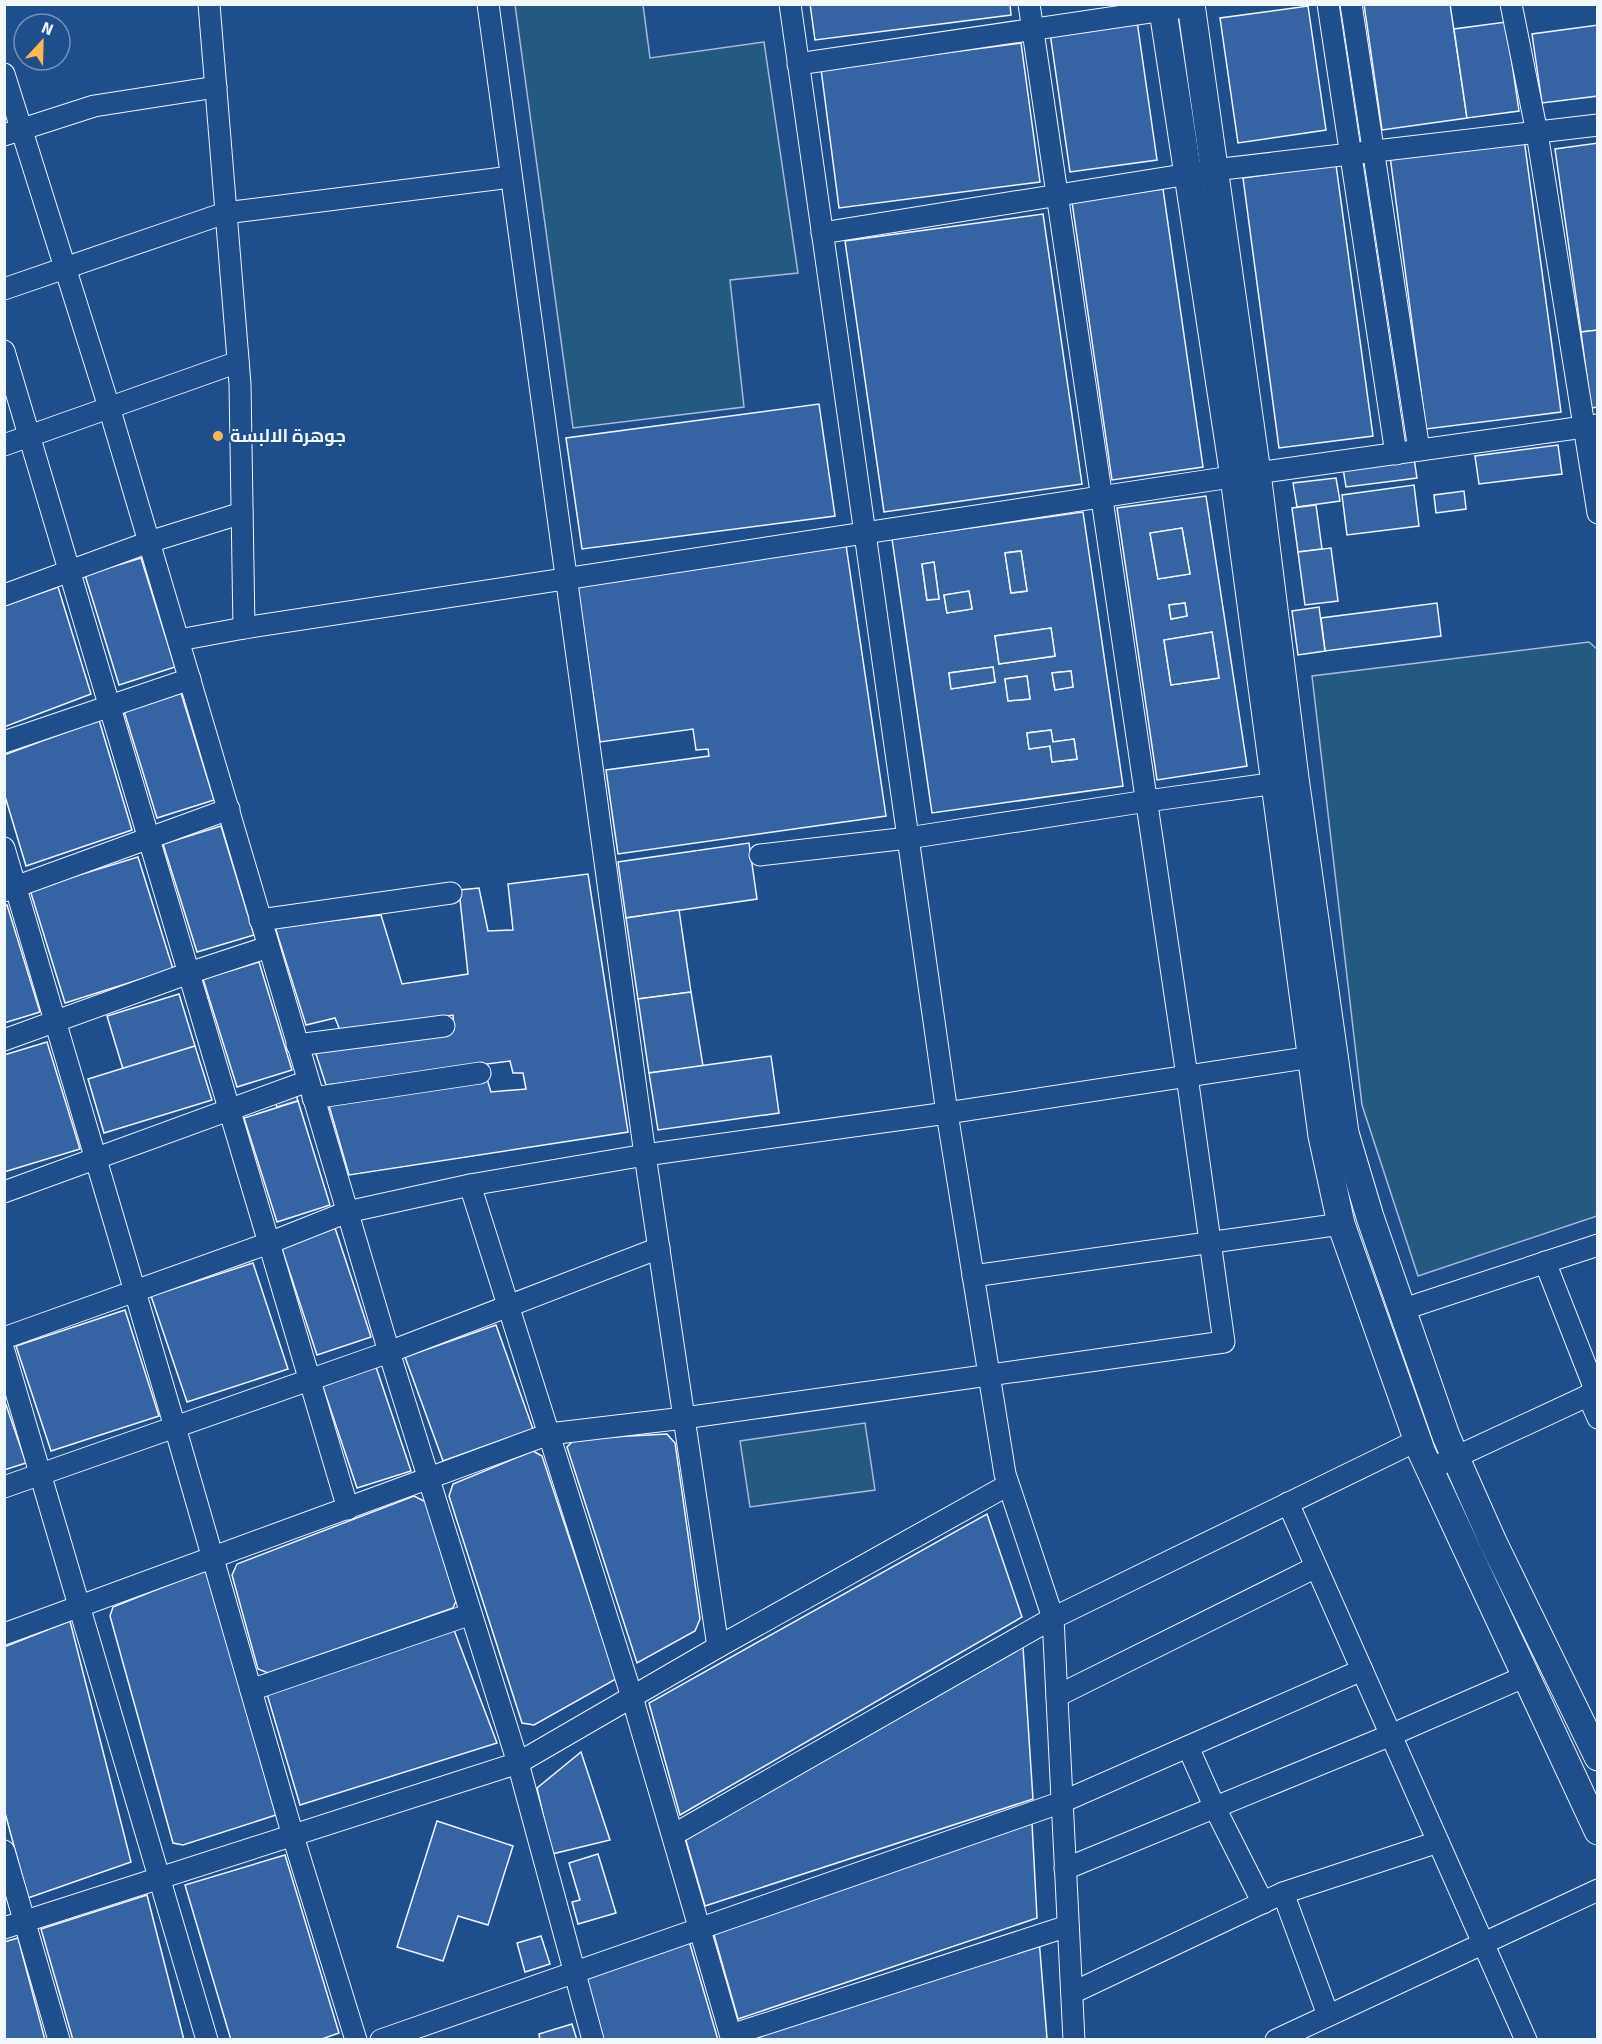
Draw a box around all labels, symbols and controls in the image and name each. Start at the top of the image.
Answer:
north arrow [12,12,72,72]
text: N [38,18,56,40]
place label: جوهرة الالبسة [230,425,346,447]
marker: جوهرة الالبسة [211,429,225,443]

